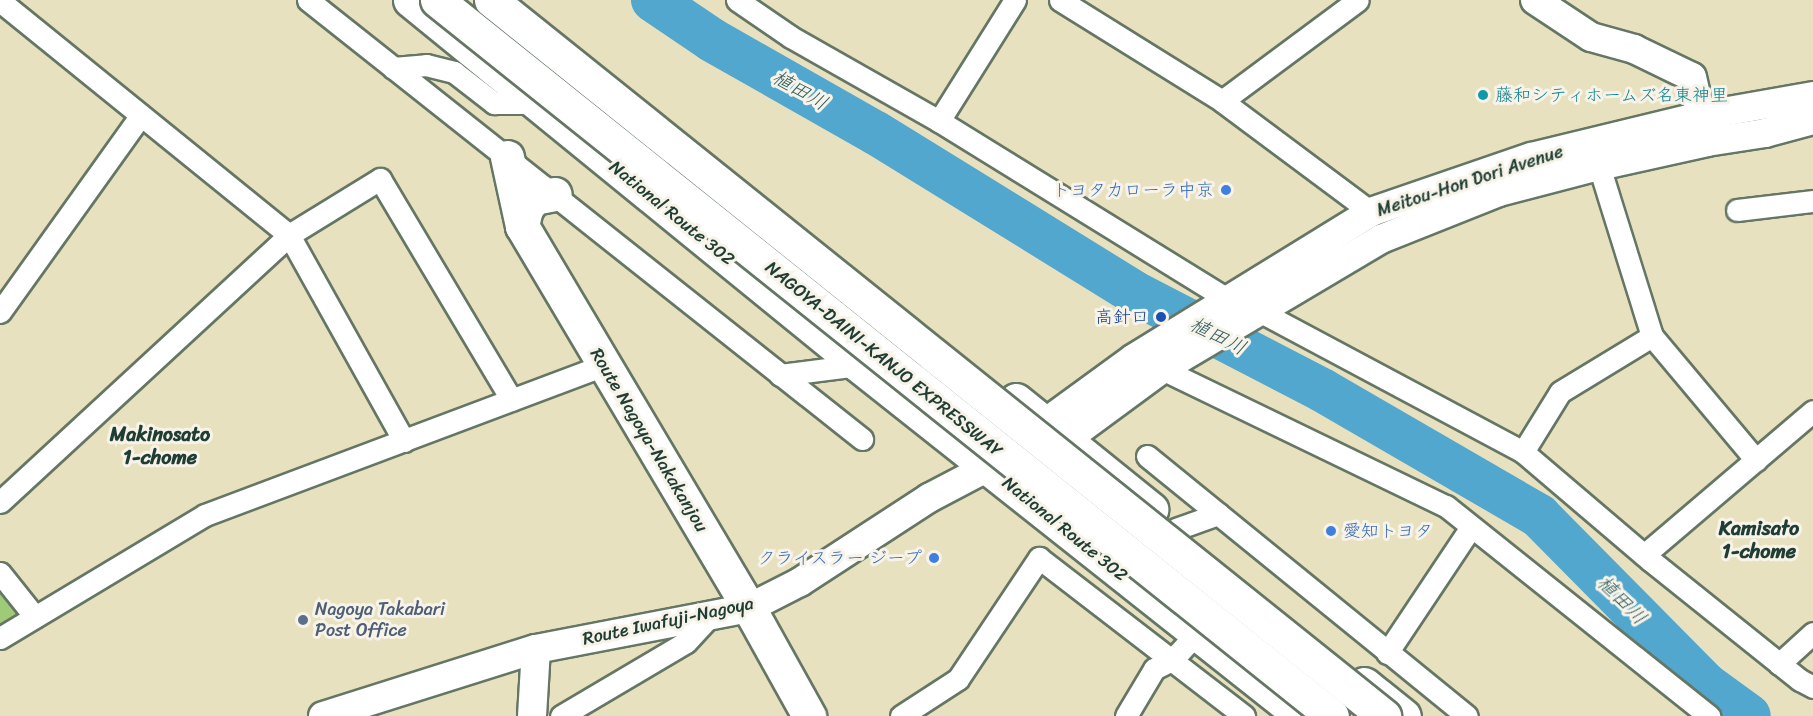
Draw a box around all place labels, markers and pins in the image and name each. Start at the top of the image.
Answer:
place label: 藤和シティホームズ名東神里 [1495,84,1729,106]
marker: 藤和シティホームズ名東神里 [1476,88,1490,102]
place label: トヨタカローラ中京 [1052,179,1214,201]
marker: トヨタカローラ中京 [1219,183,1233,197]
place label: 高針口 [1095,306,1149,328]
marker: 高針口 [1154,310,1168,324]
place label: 愛知トヨタ [1343,520,1433,542]
marker: 愛知トヨタ [1324,524,1338,538]
place label: クライスラー ジープ [755,547,922,569]
marker: クライスラー ジープ [927,551,941,565]
place label: Nagoya Takabari Post Office [315,599,445,642]
marker: Nagoya Takabari Post Office [296,613,310,627]

